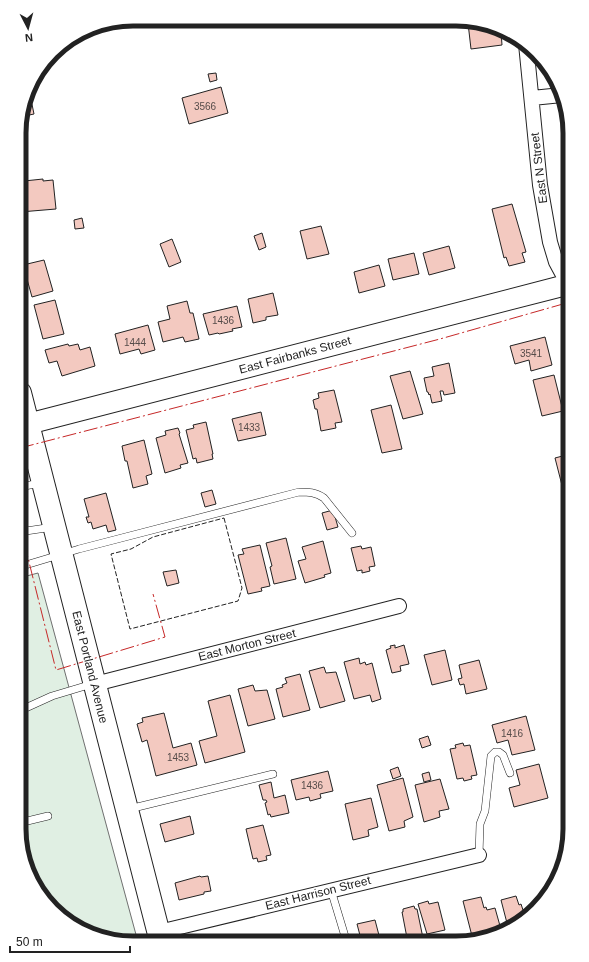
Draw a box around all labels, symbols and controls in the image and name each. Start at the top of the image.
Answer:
north arrow [8,8,48,48]
text: N [24,32,34,44]
house number: 3566 [194,101,217,112]
street label: East N Street [528,131,550,204]
house number: 1436 [212,315,235,326]
street label: East Fairbanks Street [237,333,353,377]
house number: 1444 [124,337,147,348]
house number: 3541 [520,348,543,359]
house number: 1433 [238,422,261,433]
street label: East Portland Avenue [69,609,111,725]
street label: East Morton Street [197,626,298,664]
house number: 1416 [501,728,524,739]
house number: 1453 [167,752,190,763]
house number: 1436 [301,780,324,791]
street label: East Harrison Street [264,873,373,913]
scale bar [10,928,130,954]
text: 50 m [16,935,43,949]

